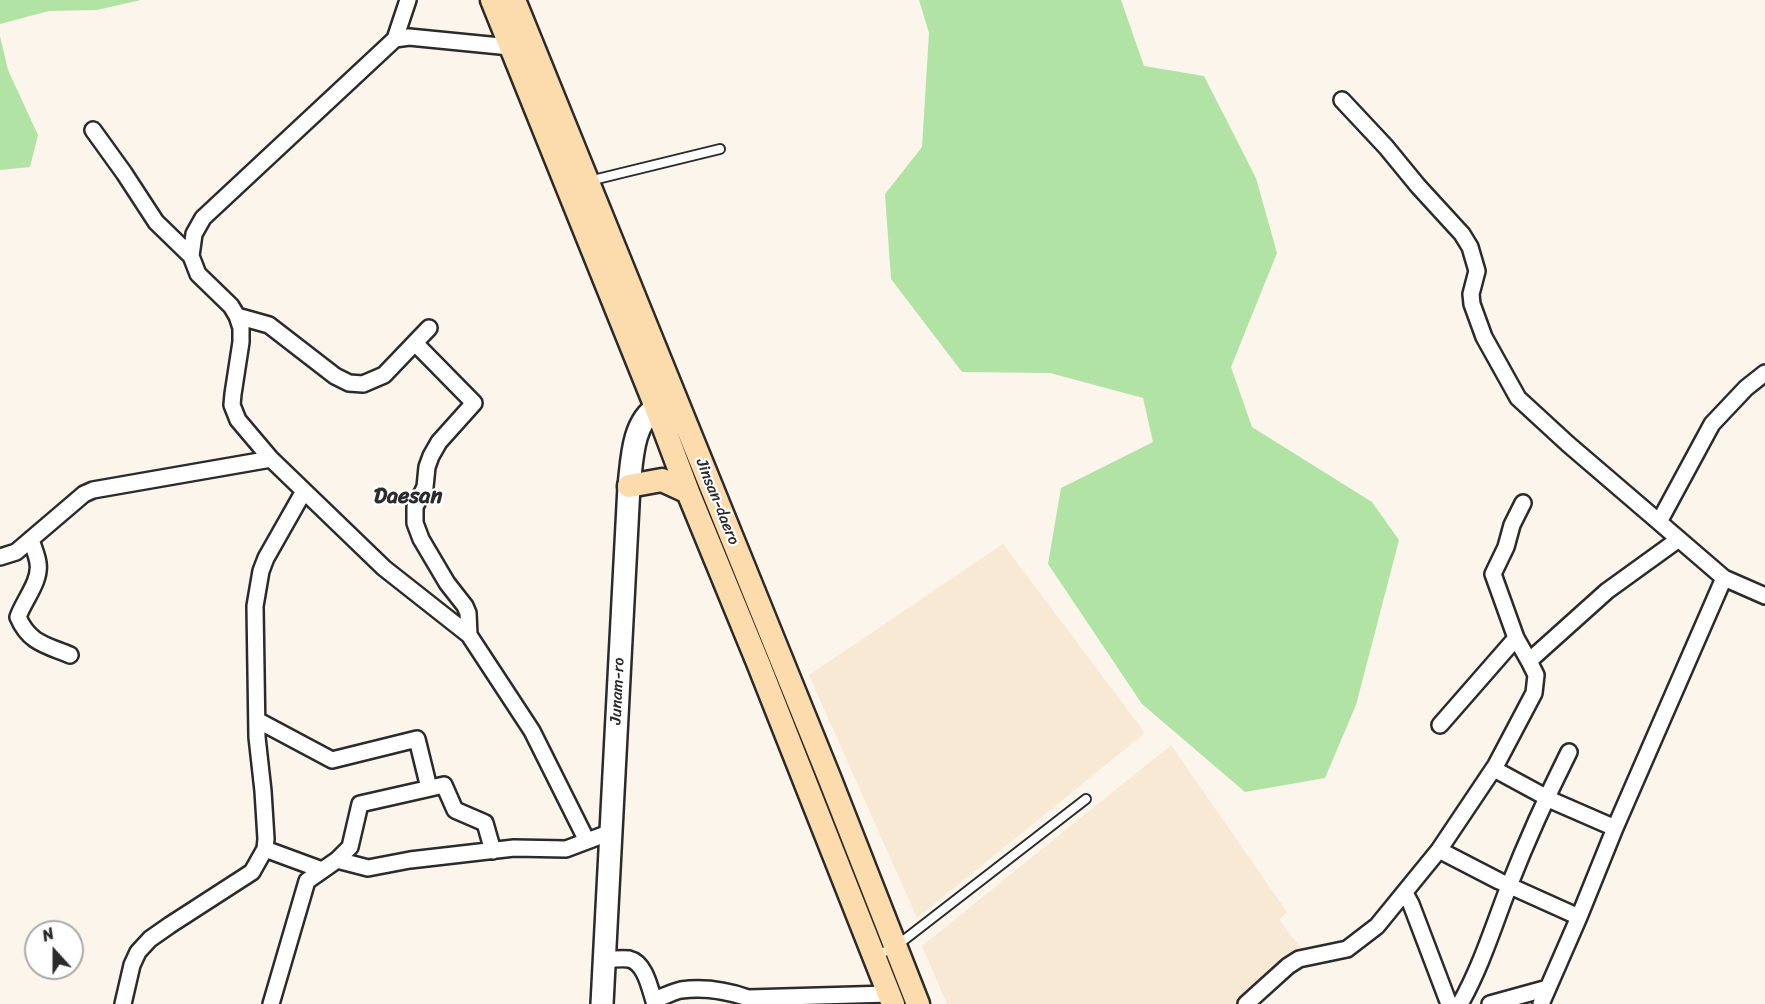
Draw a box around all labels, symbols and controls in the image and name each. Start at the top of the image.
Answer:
street label: Jinsan-daero [691,456,743,548]
district label: Daesan [374,484,442,510]
street label: Junam-ro [607,657,629,725]
text: N [38,919,58,950]
north arrow [24,920,84,980]

